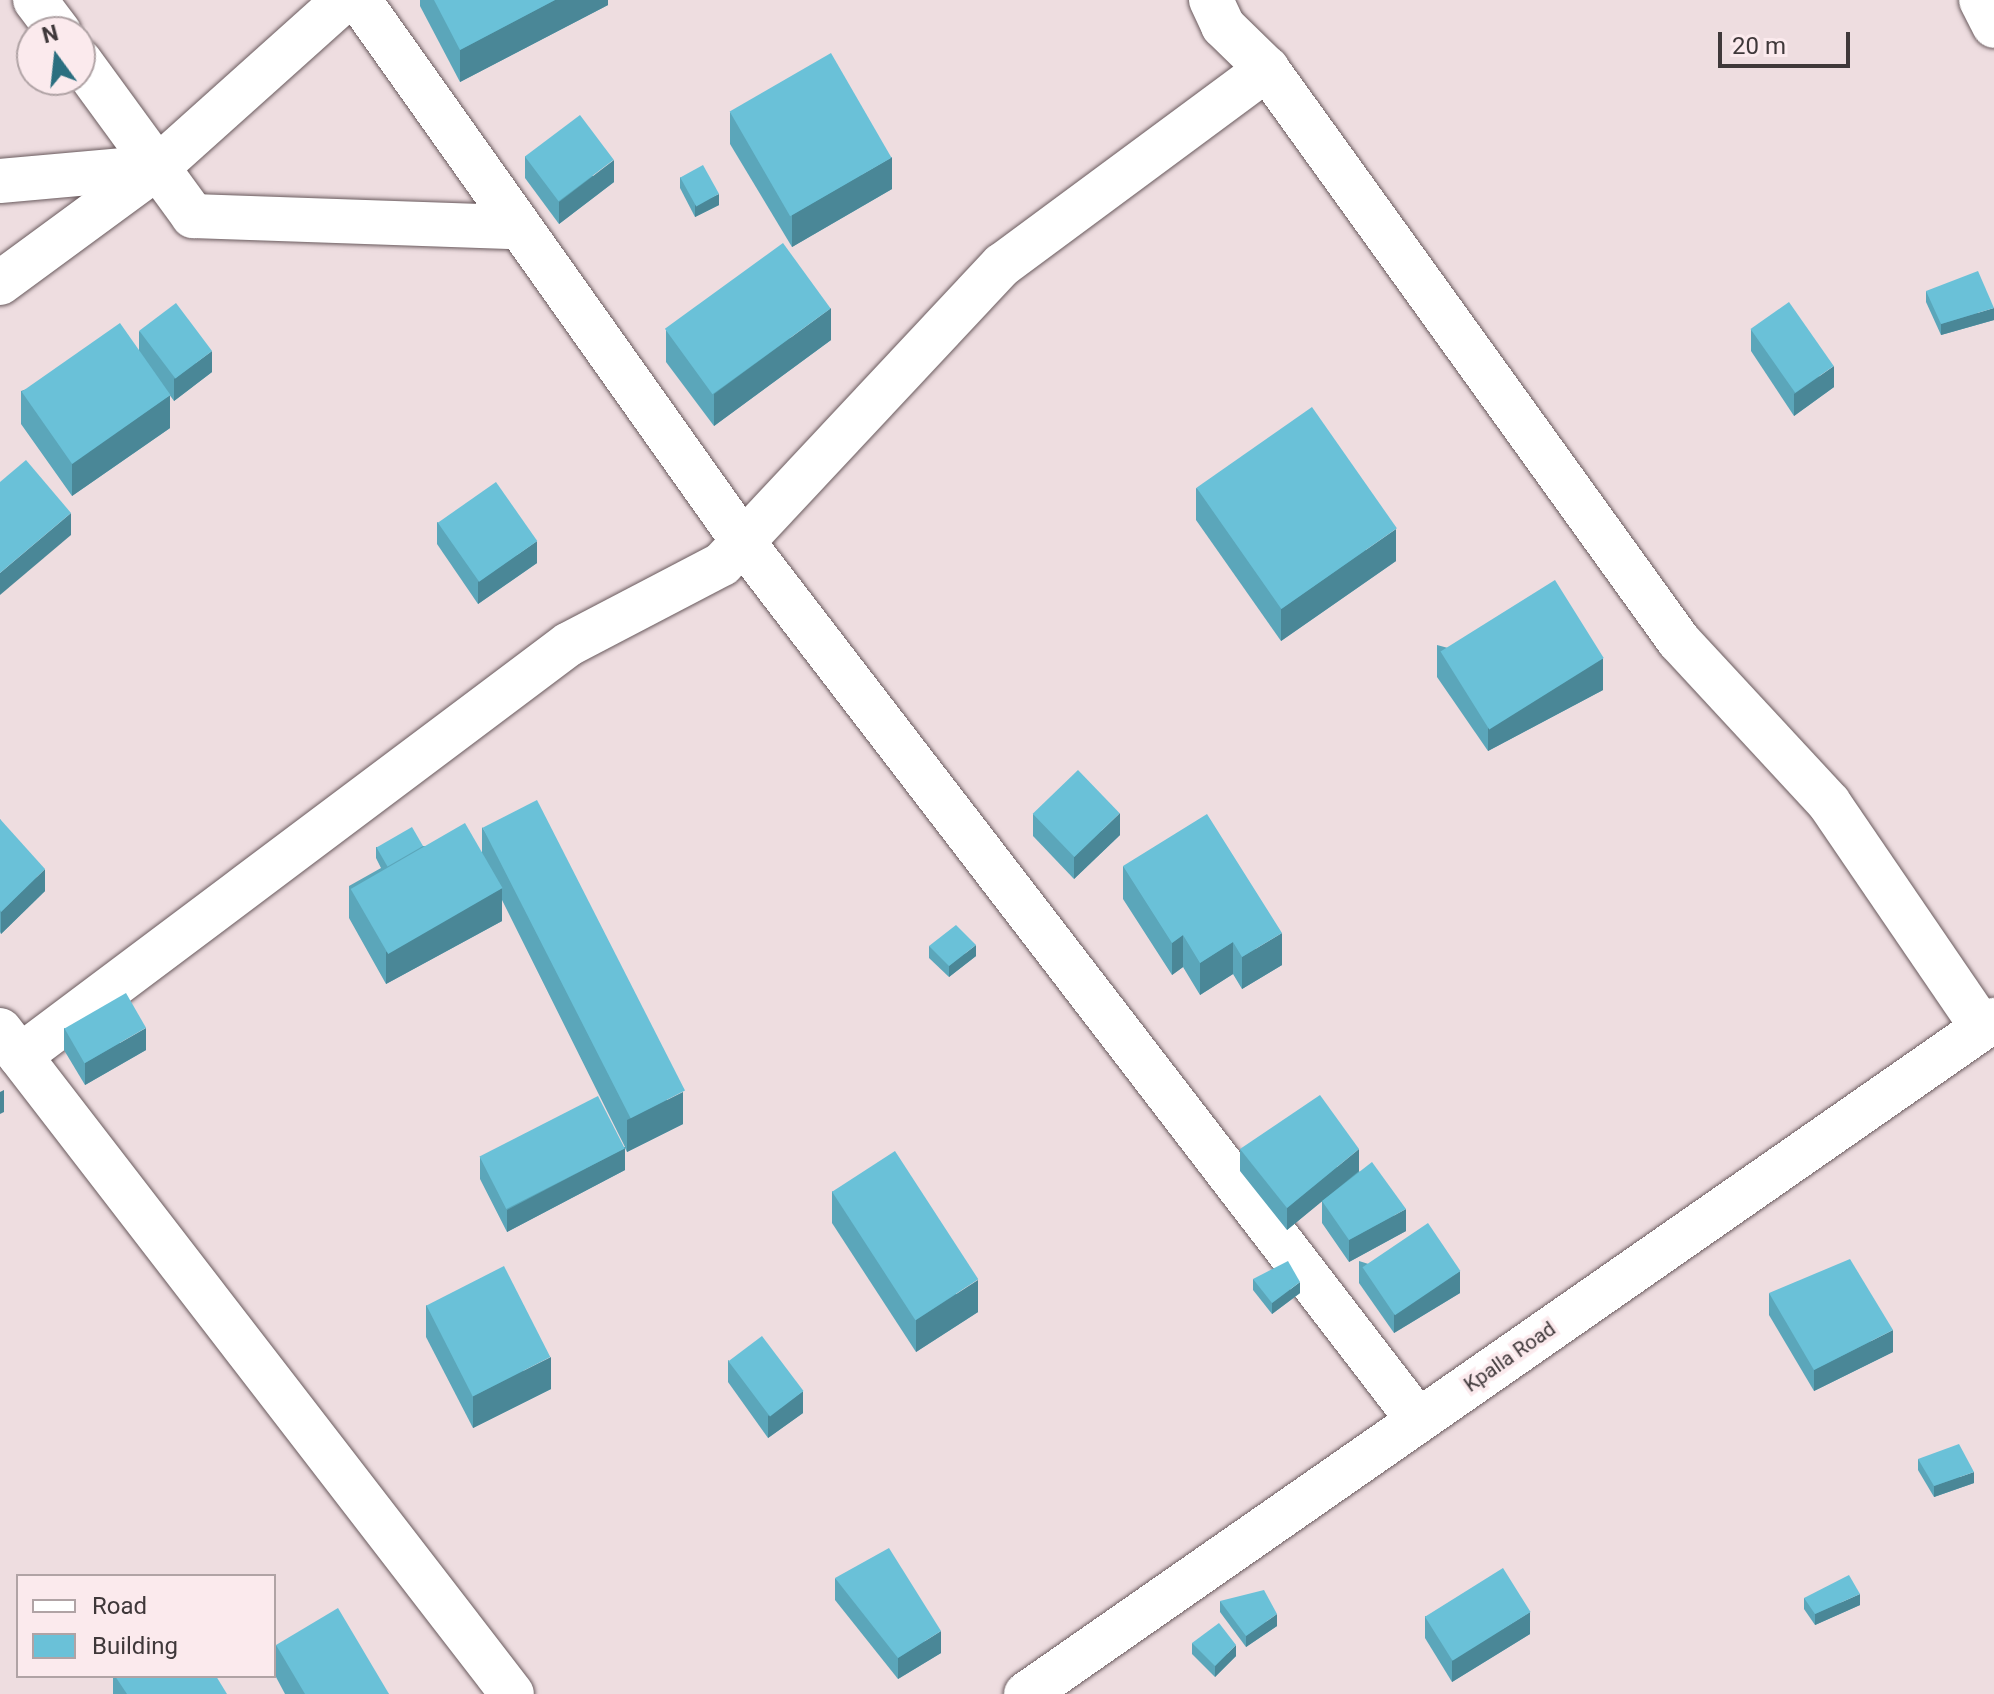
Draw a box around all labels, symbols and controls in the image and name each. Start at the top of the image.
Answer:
north arrow [16,16,96,96]
scale bar [1722,16,1854,66]
text: N [39,20,61,48]
text: 20 m [1732,32,1786,60]
street label: Kpalla Road [1460,1317,1560,1397]
legend [16,1574,276,1678]
text: Road [92,1592,147,1620]
text: Building [92,1632,178,1660]

